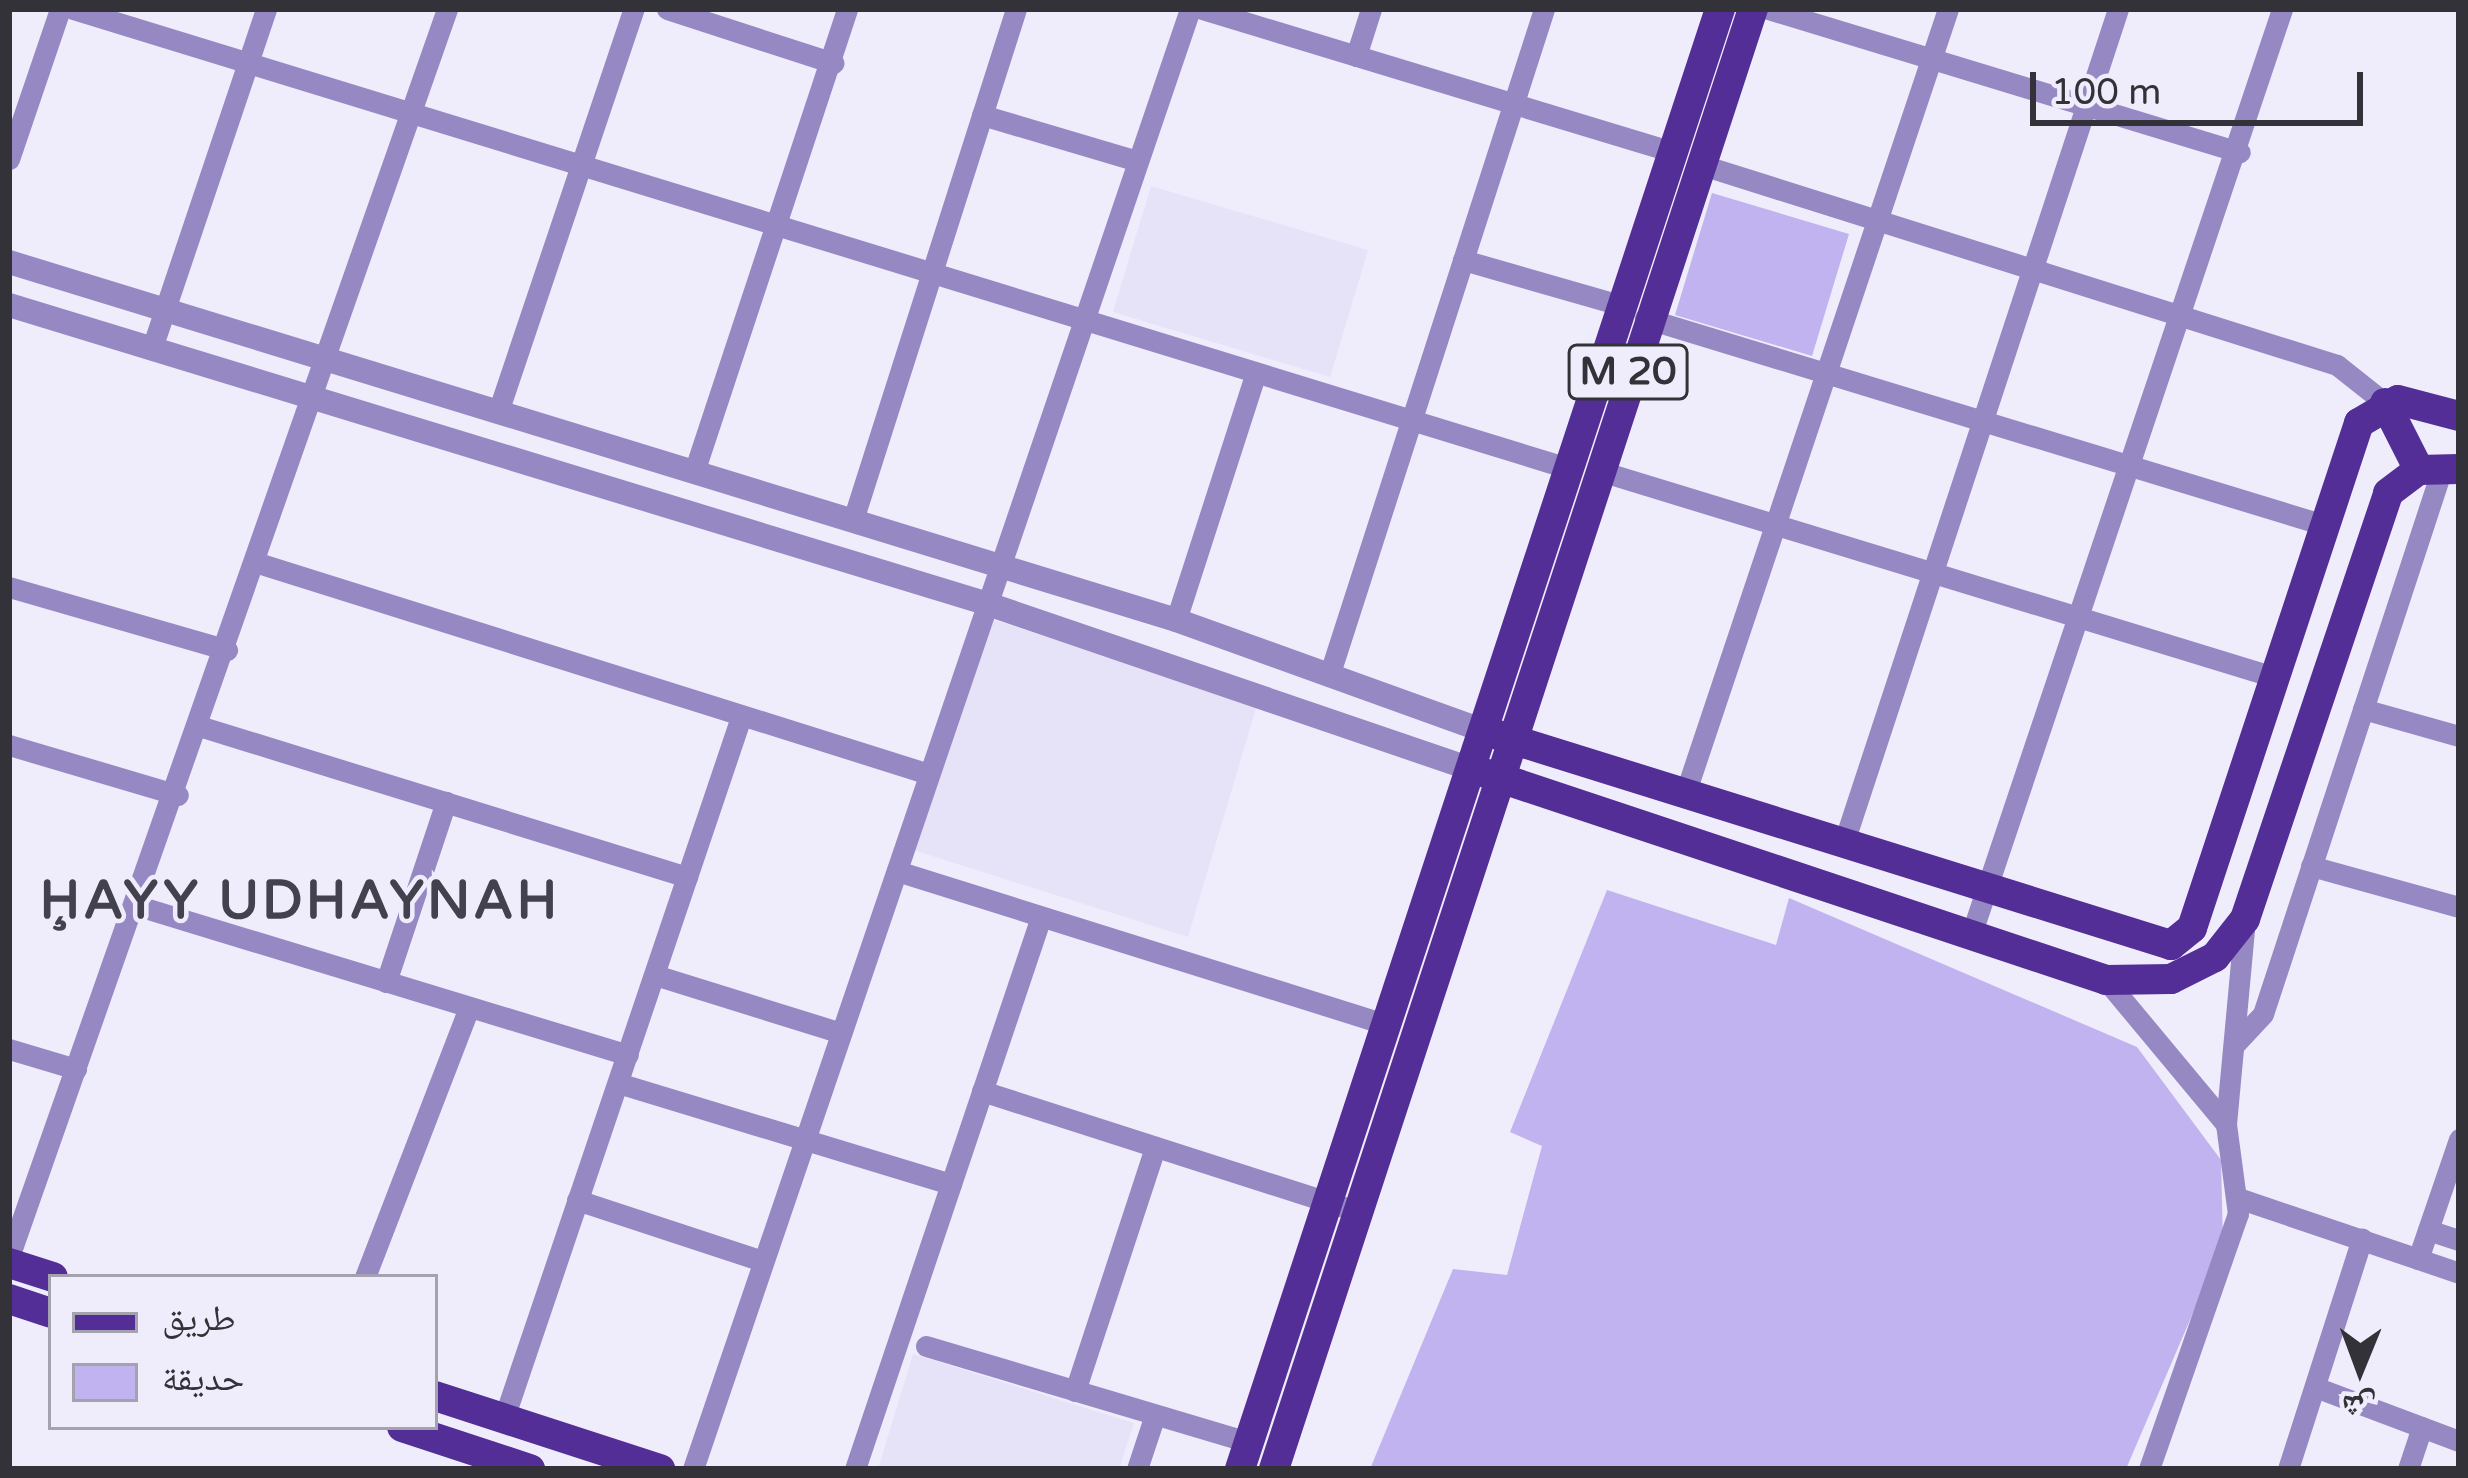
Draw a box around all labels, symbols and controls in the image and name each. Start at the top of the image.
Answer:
scale bar [2036,48,2369,122]
text: 100 m [2051,71,2161,114]
road number: M 20 [1565,339,1691,405]
district label: ḨAYY UDHAYNAH [40,869,560,933]
legend [48,1274,438,1430]
text: طريق [162,1297,236,1340]
north arrow [2300,1310,2420,1430]
text: حديقة [162,1357,245,1400]
text: ش [2342,1387,2377,1426]

